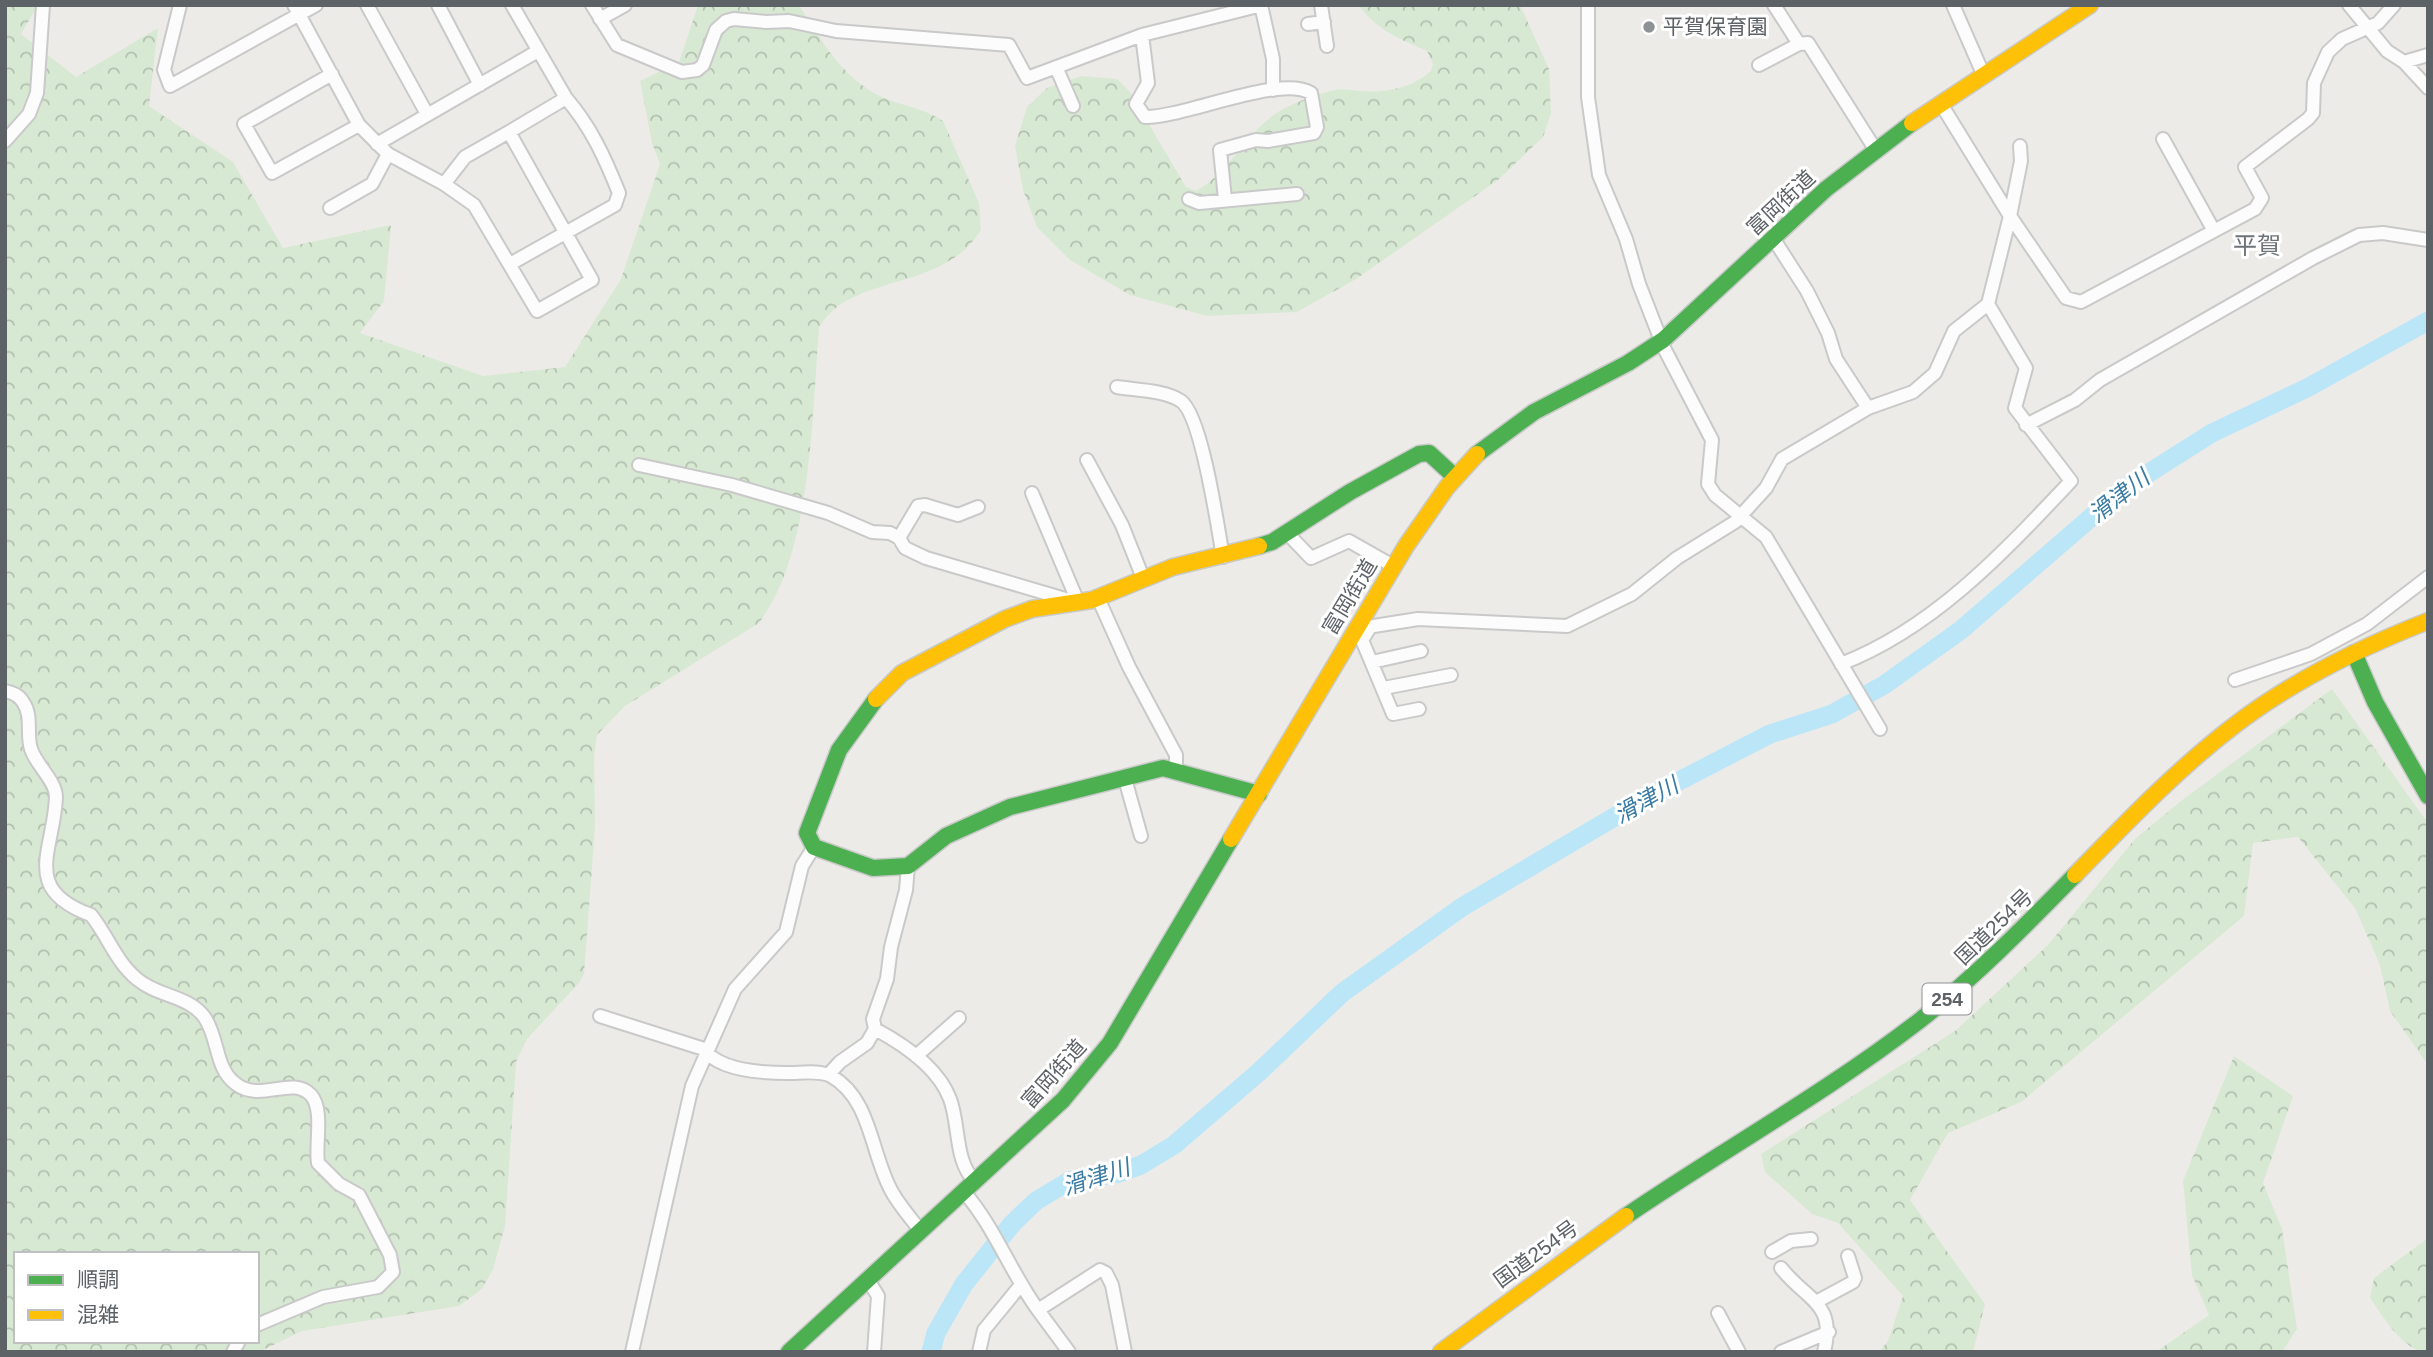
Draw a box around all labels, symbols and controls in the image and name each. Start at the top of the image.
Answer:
place label: 平賀保育園 [1663,15,1768,38]
marker: 平賀保育園 [1641,19,1657,35]
street label: 富岡街道 [1742,166,1819,240]
district label: 平賀 [2233,232,2281,259]
water label: 滑津川 [2084,463,2157,527]
street label: 富岡街道 [1318,555,1381,639]
water label: 滑津川 [1610,770,1685,828]
street label: 国道254号 [1950,884,2037,969]
road number: 254 [1923,984,1972,1015]
street label: 富岡街道 [1017,1035,1090,1113]
water label: 滑津川 [1059,1153,1136,1200]
street label: 国道254号 [1489,1215,1582,1292]
legend [14,1252,259,1343]
text: 順調 [77,1268,119,1291]
text: 混雑 [77,1303,119,1326]

